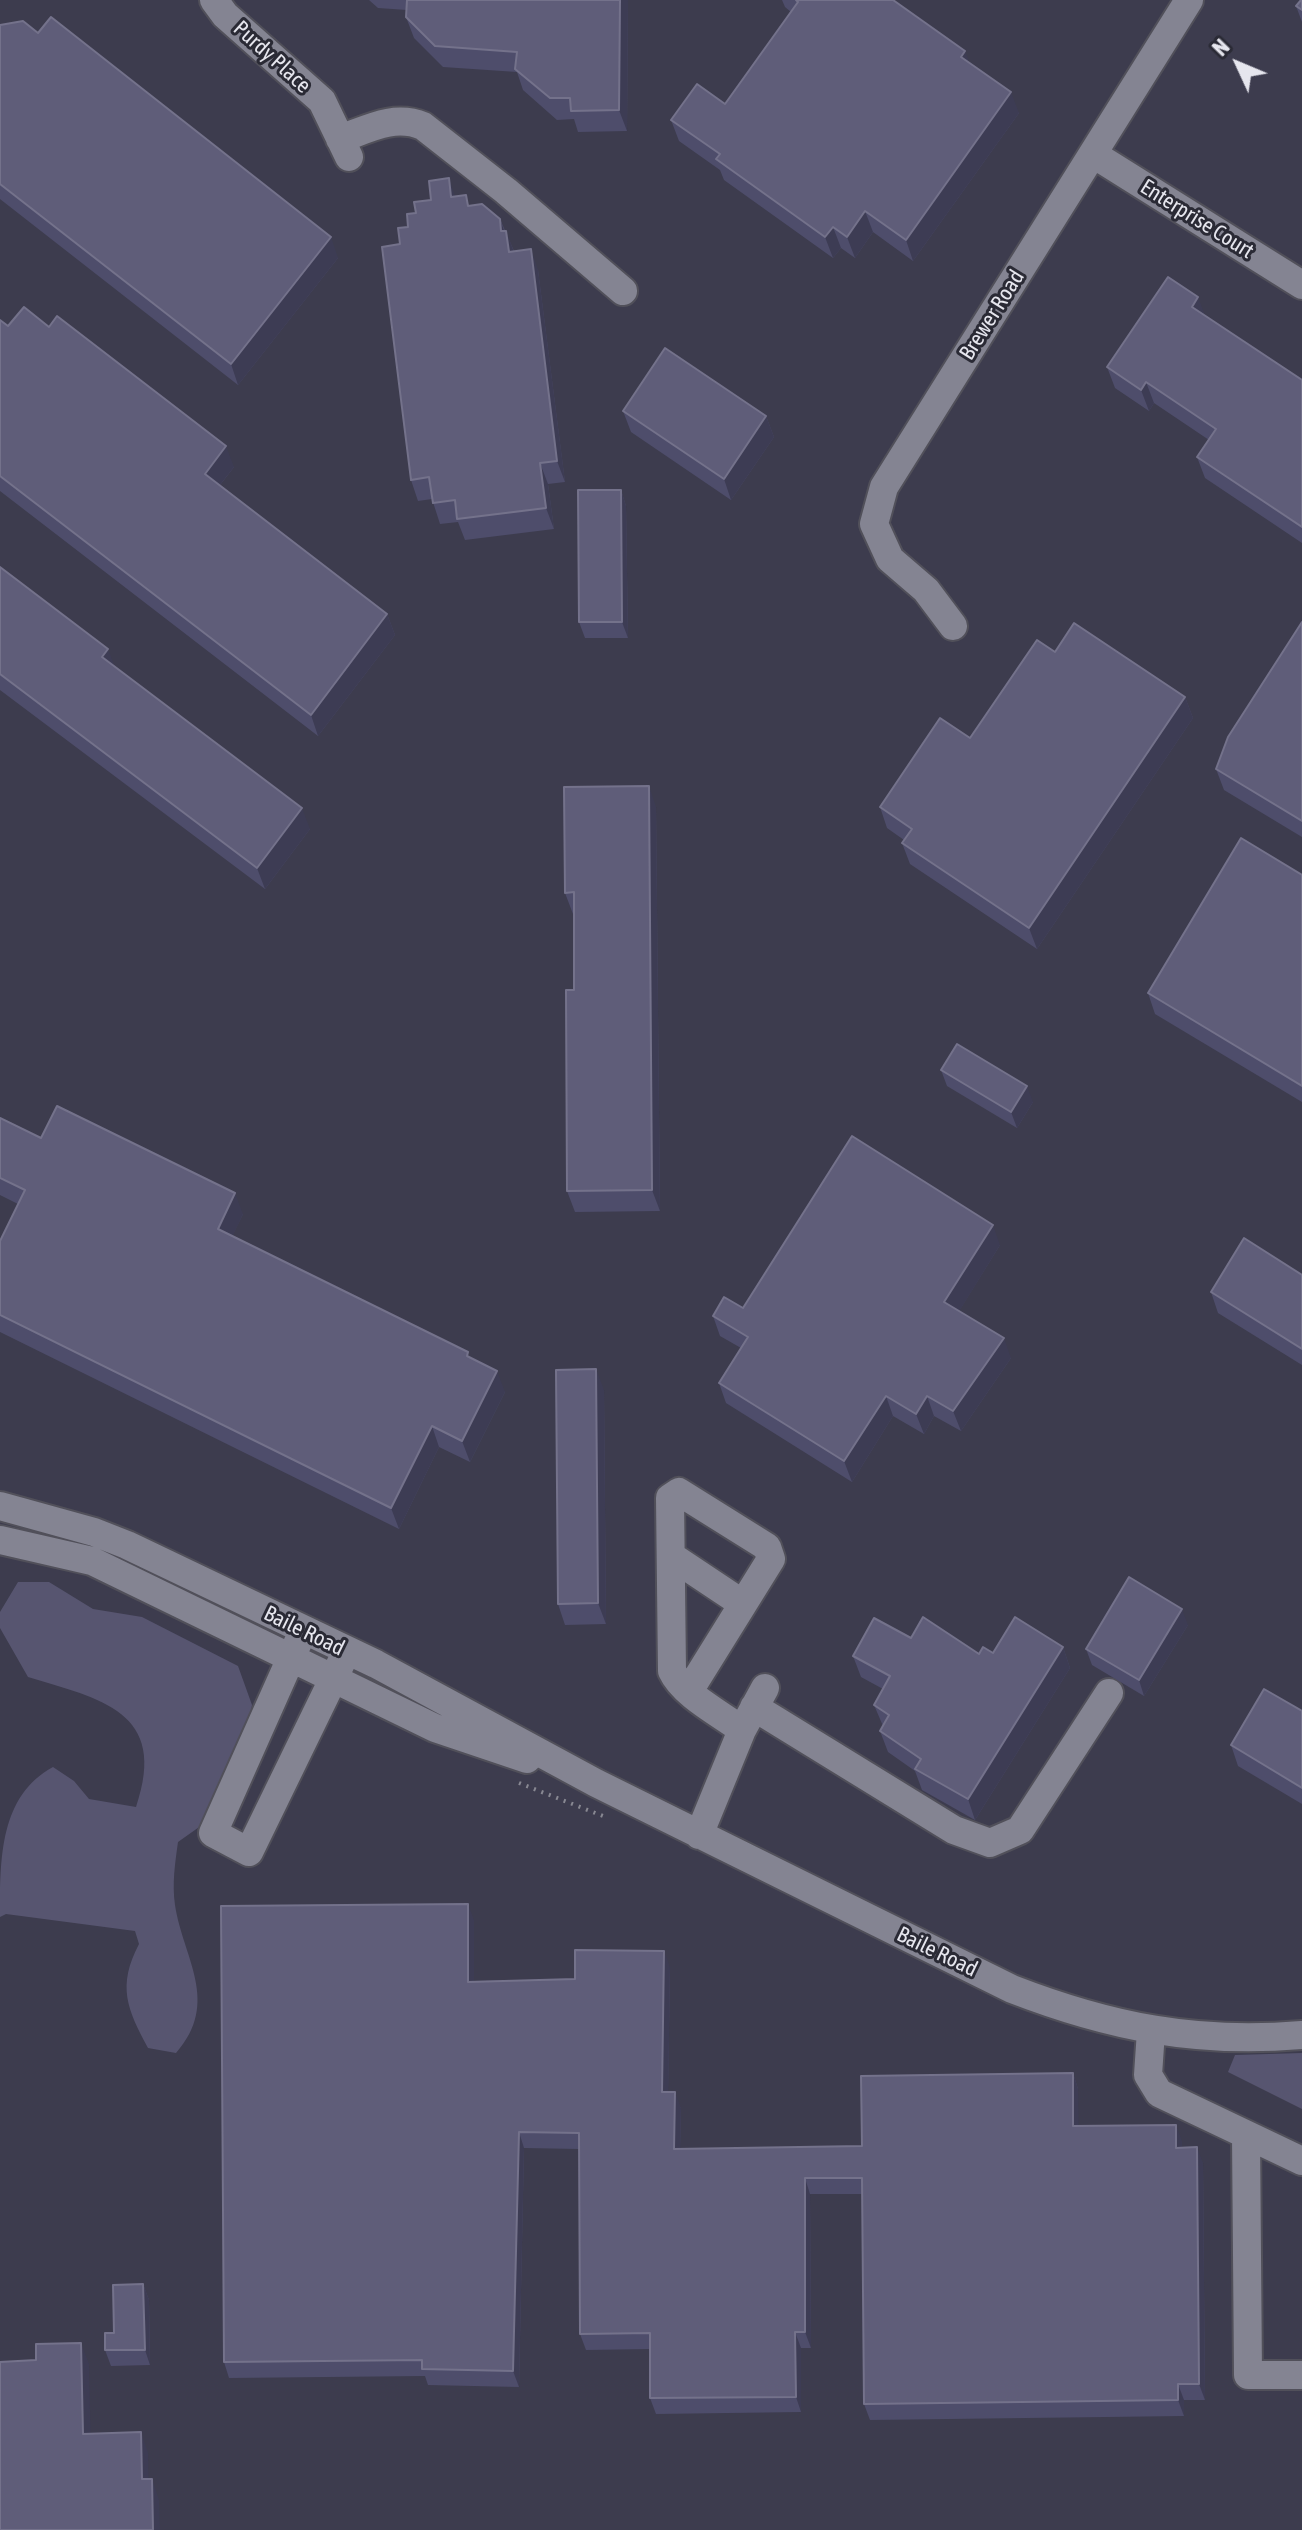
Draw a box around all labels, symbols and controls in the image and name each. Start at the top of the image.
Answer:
street label: Purdy Place [228,15,316,99]
north arrow [1198,24,1278,104]
text: N [1207,34,1235,61]
street label: Enterprise Court [1135,174,1259,264]
street label: Brewer Road [954,265,1030,365]
street label: Baile Road [259,1600,349,1662]
street label: Baile Road [892,1921,982,1983]

